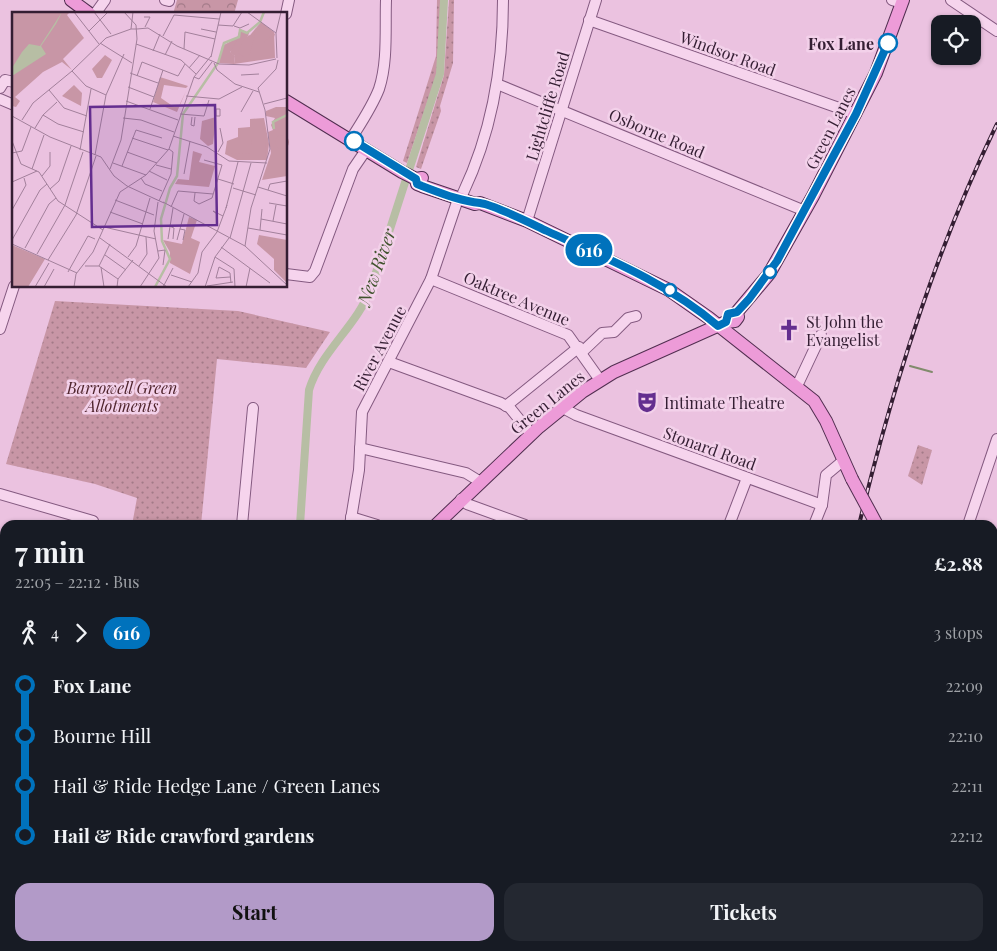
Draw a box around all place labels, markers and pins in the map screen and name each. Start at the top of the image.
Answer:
place label: Fox Lane [808,33,874,54]
marker: Fox Lane [878,33,898,53]
unlabelled marker [344,131,364,151]
unlabelled marker [763,265,777,279]
unlabelled marker [663,283,677,297]
place label: St John the Evangelist [806,311,883,350]
church icon: St John the Evangelist [776,317,802,343]
theatre icon: Intimate Theatre [634,389,660,415]
place label: Intimate Theatre [664,392,785,413]

